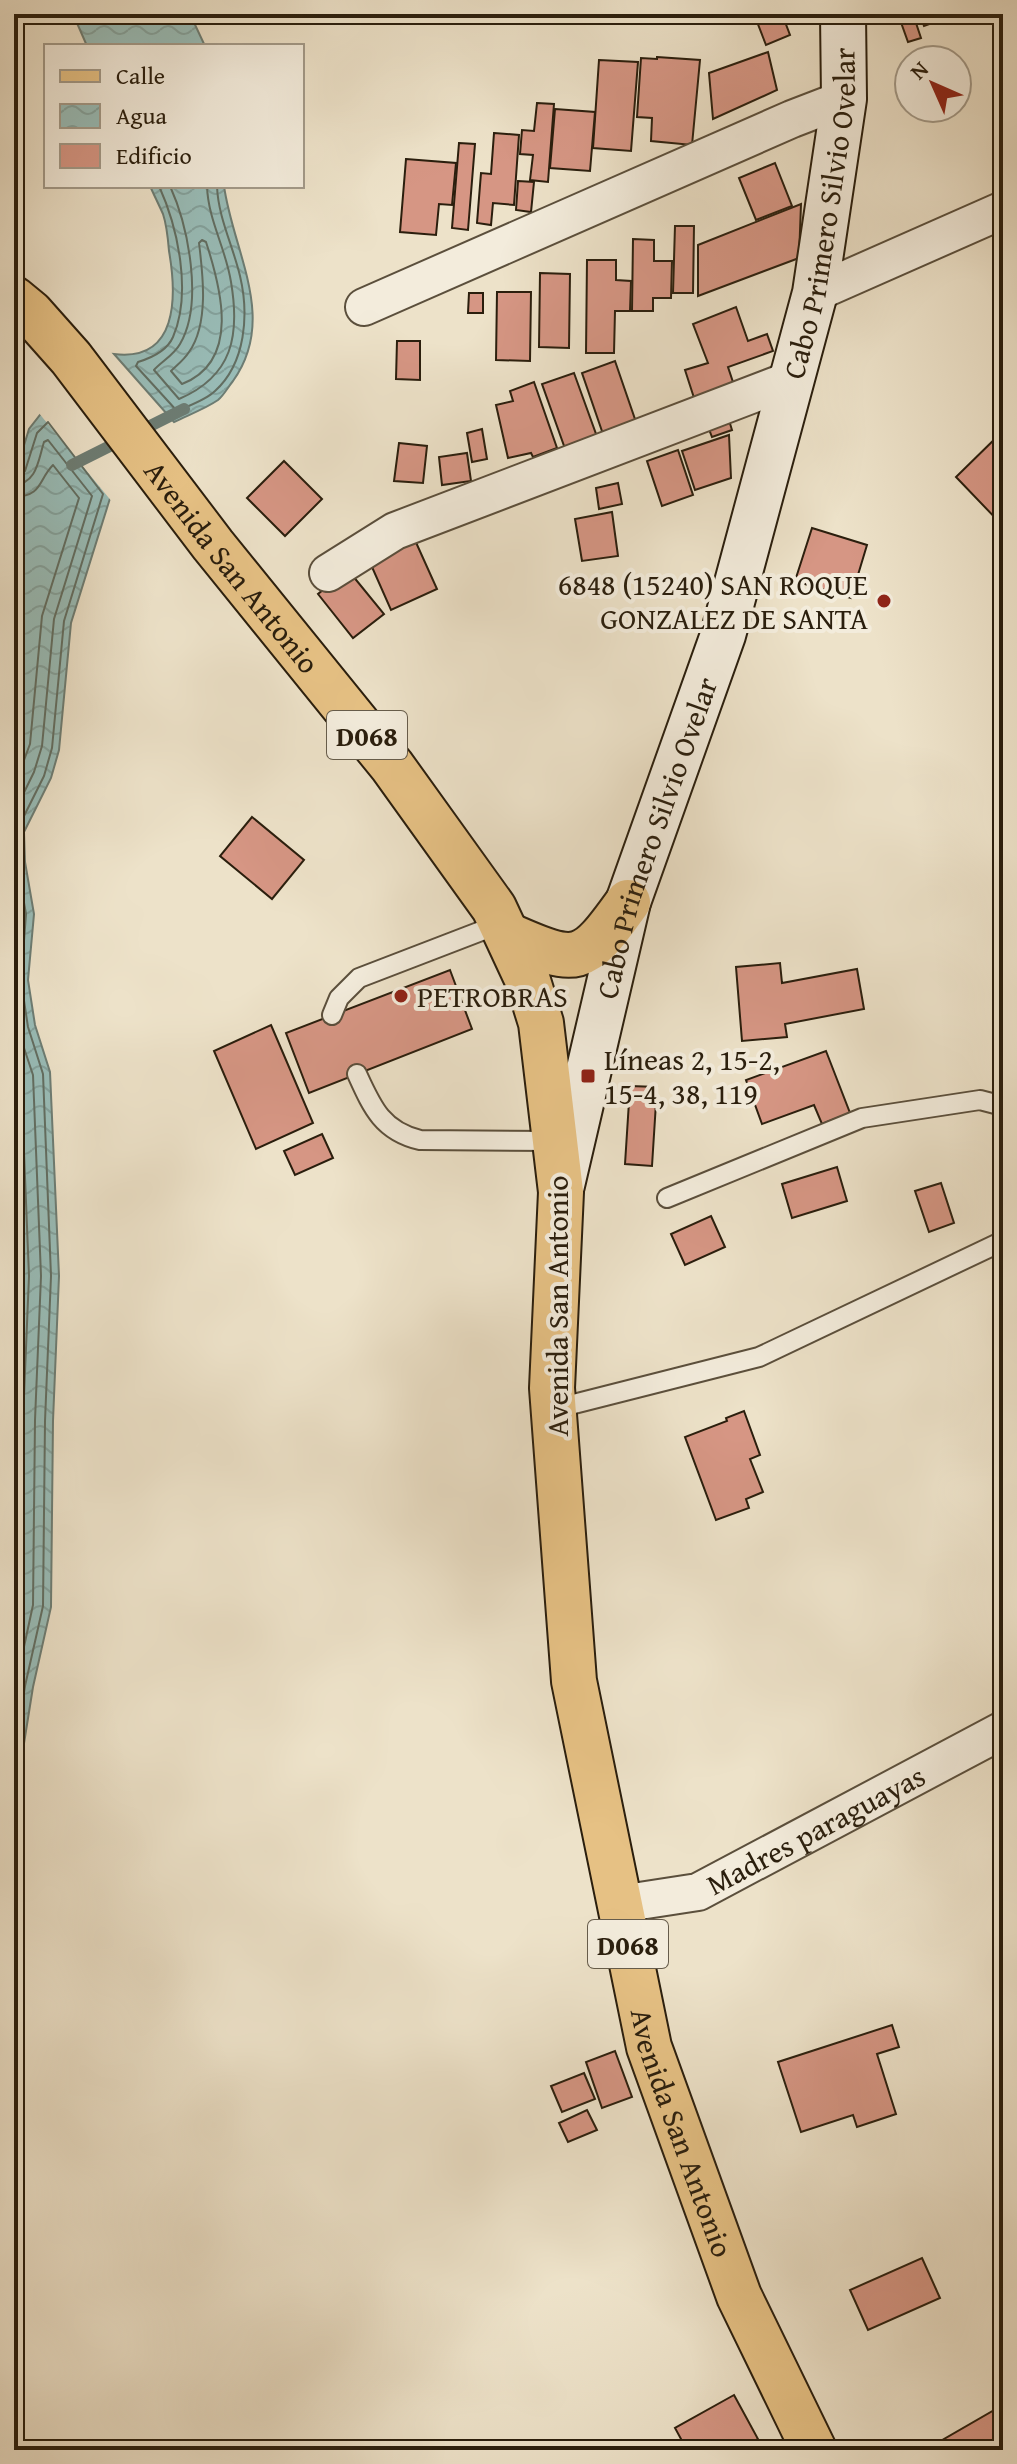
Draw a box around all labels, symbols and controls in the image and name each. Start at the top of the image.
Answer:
legend [44,44,304,188]
north arrow [893,44,973,124]
street label: Cabo Primero Silvio Ovelar [771,47,866,384]
text: N [902,53,936,86]
text: Calle [116,58,165,93]
text: Agua [116,98,167,133]
text: Edificio [116,138,192,173]
street label: Avenida San Antonio [134,451,330,683]
place label: 6848 (15240) SAN ROQUE GONZALEZ DE SANTA [558,562,868,640]
marker: 6848 (15240) SAN ROQUE GONZALEZ DE SANTA [875,592,893,610]
street label: Cabo Primero Silvio Ovelar [584,671,728,1003]
road number: D068 [327,711,407,759]
place label: PETROBRAS [417,974,568,1018]
marker: PETROBRAS [392,987,410,1005]
place label: Líneas 2, 15-2, 15-4, 38, 119 [604,1037,780,1115]
marker: Líneas 2, 15-2, 15-4, 38, 119 [579,1067,597,1085]
street label: Avenida San Antonio [535,1176,579,1436]
street label: Madres paraguayas [698,1753,933,1906]
road number: D068 [588,1920,668,1968]
street label: Avenida San Antonio [620,2004,745,2263]

